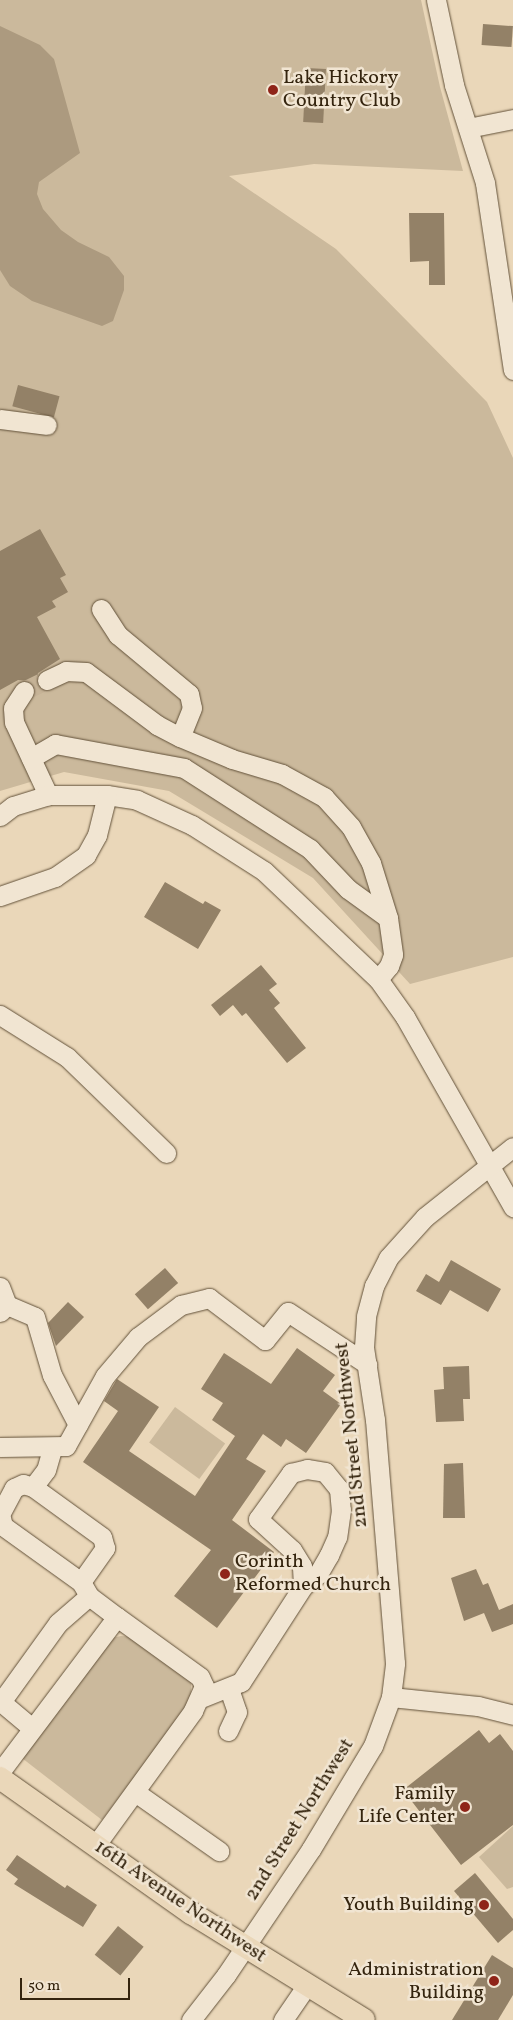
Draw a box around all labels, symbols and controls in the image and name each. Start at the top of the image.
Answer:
place label: Lake Hickory Country Club [283,66,401,113]
marker: Lake Hickory Country Club [267,84,279,96]
street label: 2nd Street Northwest [330,1341,374,1529]
place label: Corinth Reformed Church [235,1550,391,1597]
marker: Corinth Reformed Church [219,1568,231,1580]
street label: 2nd Street Northwest [240,1734,360,1906]
place label: Family Life Center [358,1783,455,1830]
marker: Family Life Center [459,1801,471,1813]
street label: 16th Avenue Northwest [89,1835,271,1969]
place label: Youth Building [343,1893,474,1917]
marker: Youth Building [478,1899,490,1911]
place label: Administration Building [348,1958,484,2005]
scale bar [22,1968,132,2000]
marker: Administration Building [488,1975,500,1987]
text: 50 m [28,1976,60,1997]

